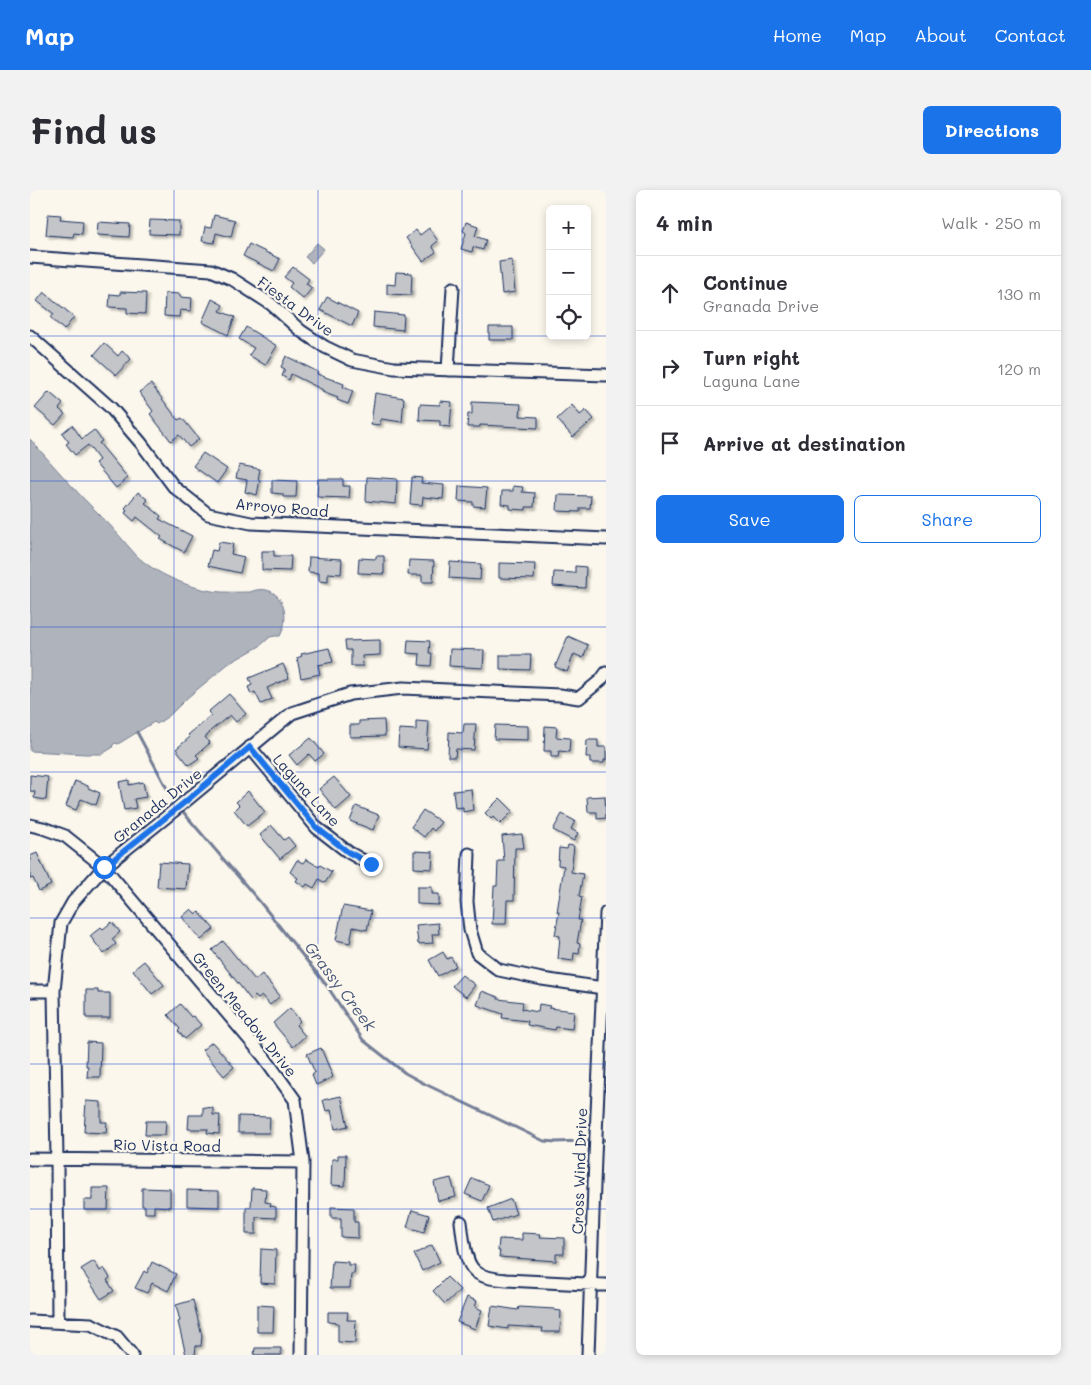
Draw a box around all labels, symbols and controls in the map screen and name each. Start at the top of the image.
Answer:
text: Map [25,20,74,51]
text: Home [773,23,822,47]
text: Map [850,23,886,47]
text: About [914,23,967,47]
text: Contact [995,23,1066,47]
button: Directions [923,106,1061,154]
text: Find us [30,107,157,153]
map controls [546,205,591,340]
button: + [546,205,591,250]
text: 4 min [656,209,713,236]
text: Walk · 250 m [941,212,1041,233]
button: − [546,250,591,295]
text: Continue [703,270,788,295]
street label: Fiesta Drive [254,271,338,341]
icon: ahead [656,279,684,307]
text: 130 m [997,283,1041,304]
button: locate [546,295,591,340]
text: Granada Drive [703,295,819,316]
text: Turn right [703,345,800,370]
icon: right [656,354,684,382]
text: 120 m [997,358,1041,379]
text: Laguna Lane [703,370,801,391]
icon: arrive [656,429,684,457]
text: Arrive at destination [703,431,906,456]
street label: Arroyo Road [235,493,329,521]
button: Save [656,495,844,543]
button: Share [854,495,1041,543]
street label: Laguna Lane [269,749,345,831]
street label: Granada Drive [108,763,206,847]
route end [360,853,383,876]
route start [93,856,116,879]
water label: Grassy Creek [301,937,382,1035]
street label: Green Meadow Drive [188,947,302,1081]
street label: Cross Wind Drive [567,1107,591,1235]
street label: Rio Vista Road [113,1134,221,1156]

